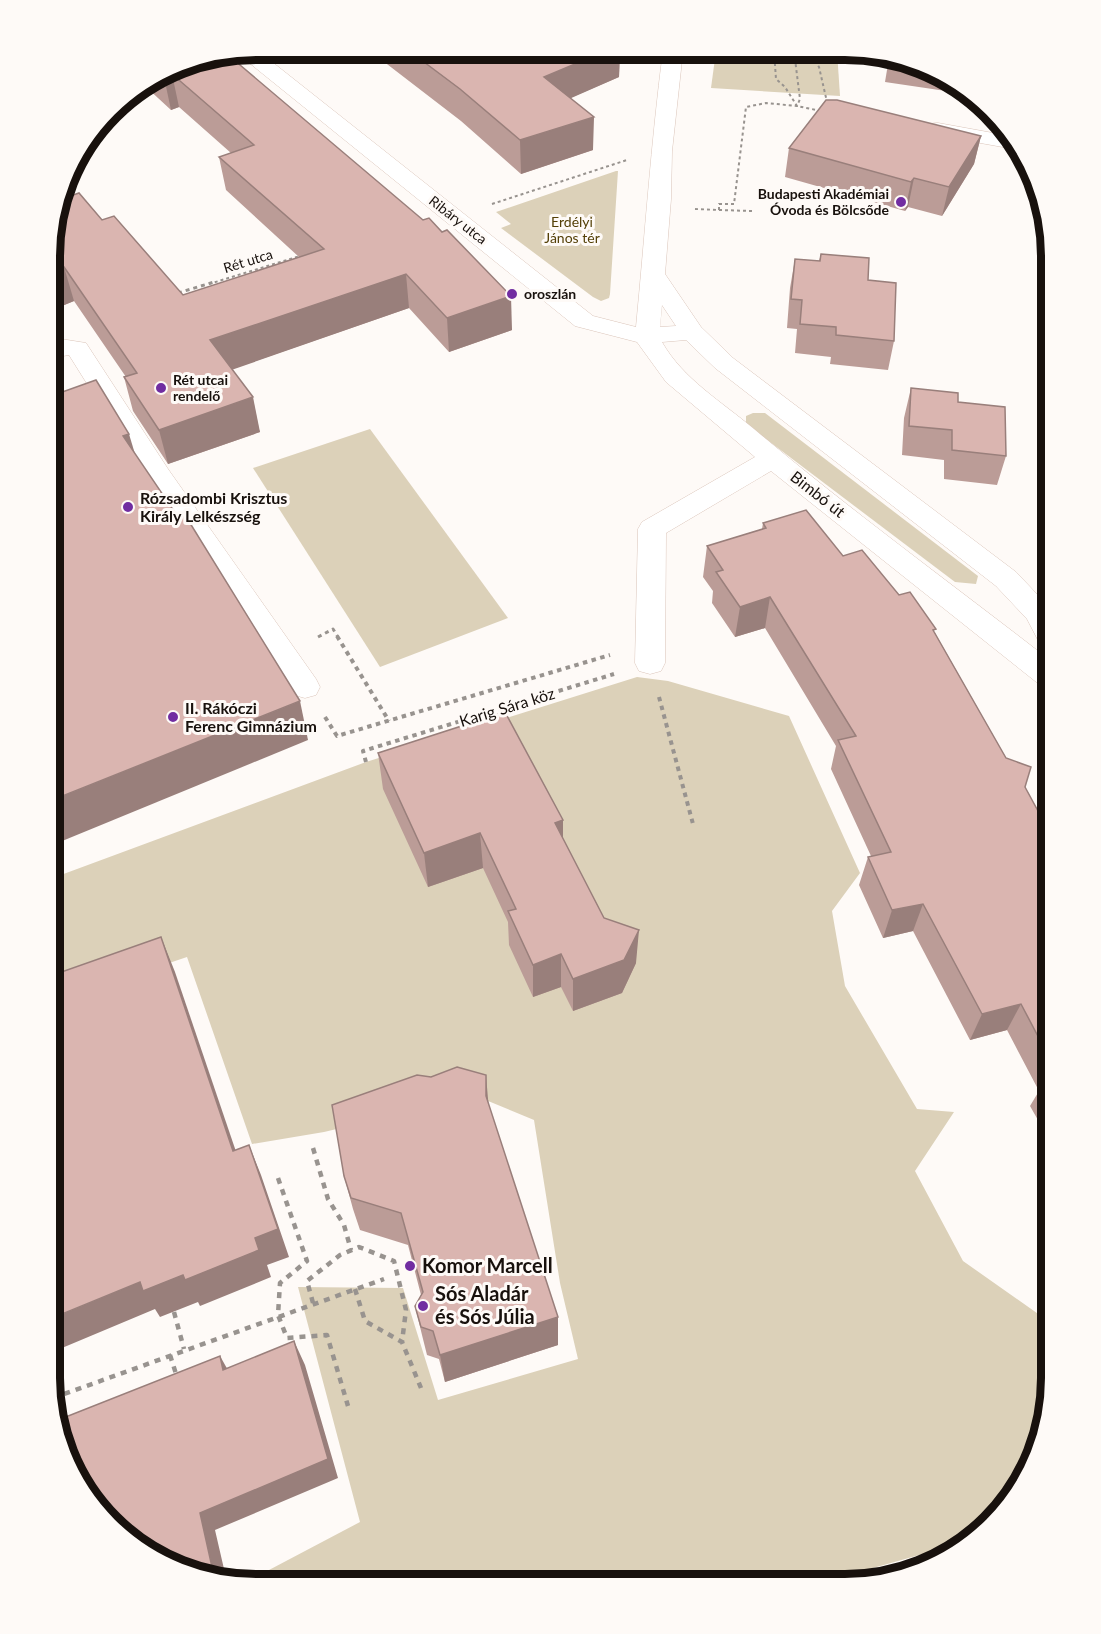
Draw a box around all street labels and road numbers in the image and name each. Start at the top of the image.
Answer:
street label: Ribáry utca [426,192,491,248]
street label: Rét utca [221,245,275,276]
street label: Bimbó út [787,466,850,521]
street label: Karig Sára köz [457,683,557,730]

